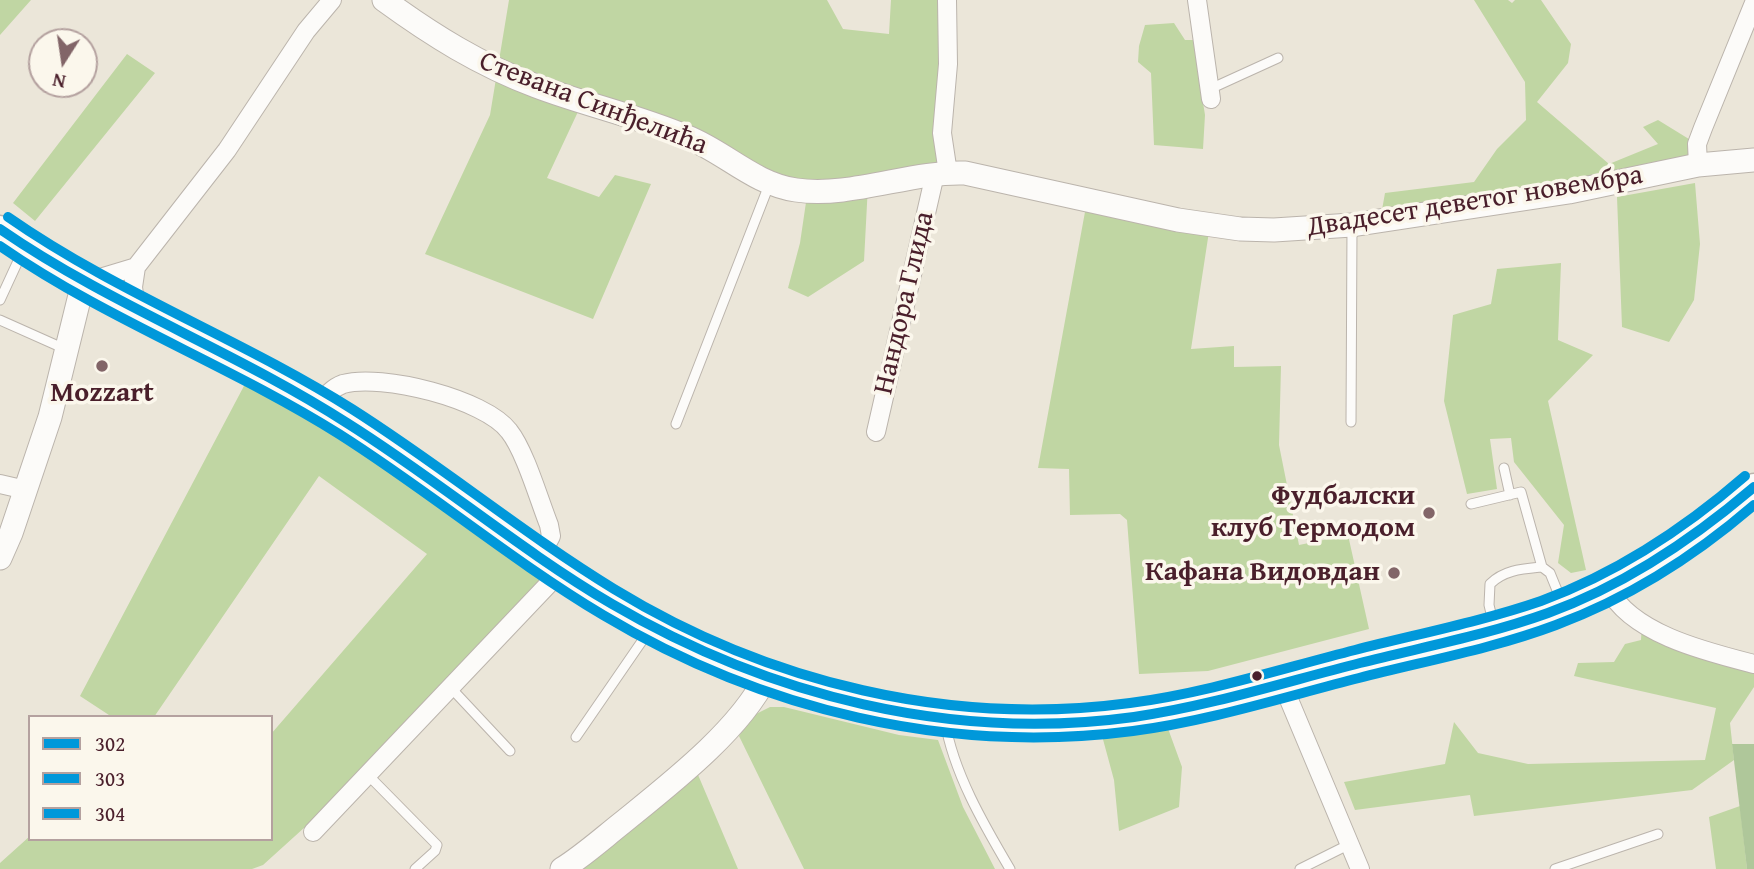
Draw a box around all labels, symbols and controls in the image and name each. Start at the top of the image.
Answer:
north arrow [28,28,98,98]
street label: Стевана Синђелића [474,45,712,163]
text: N [50,67,68,97]
street label: Двадесет деветог новембра [1305,159,1645,245]
street label: Нандора Глида [868,208,942,398]
marker: Mozzart [94,358,110,374]
place label: Mozzart [50,377,154,411]
place label: Фудбалски клуб Термодом [1211,480,1415,546]
marker: Фудбалски клуб Термодом [1421,505,1437,521]
place label: Кафана Видовдан [1145,556,1380,590]
marker: Кафана Видовдан [1386,565,1402,581]
unlabelled marker [1250,669,1264,683]
legend [28,715,273,841]
text: 302 [95,728,125,759]
text: 303 [95,763,125,794]
text: 304 [95,798,125,829]

